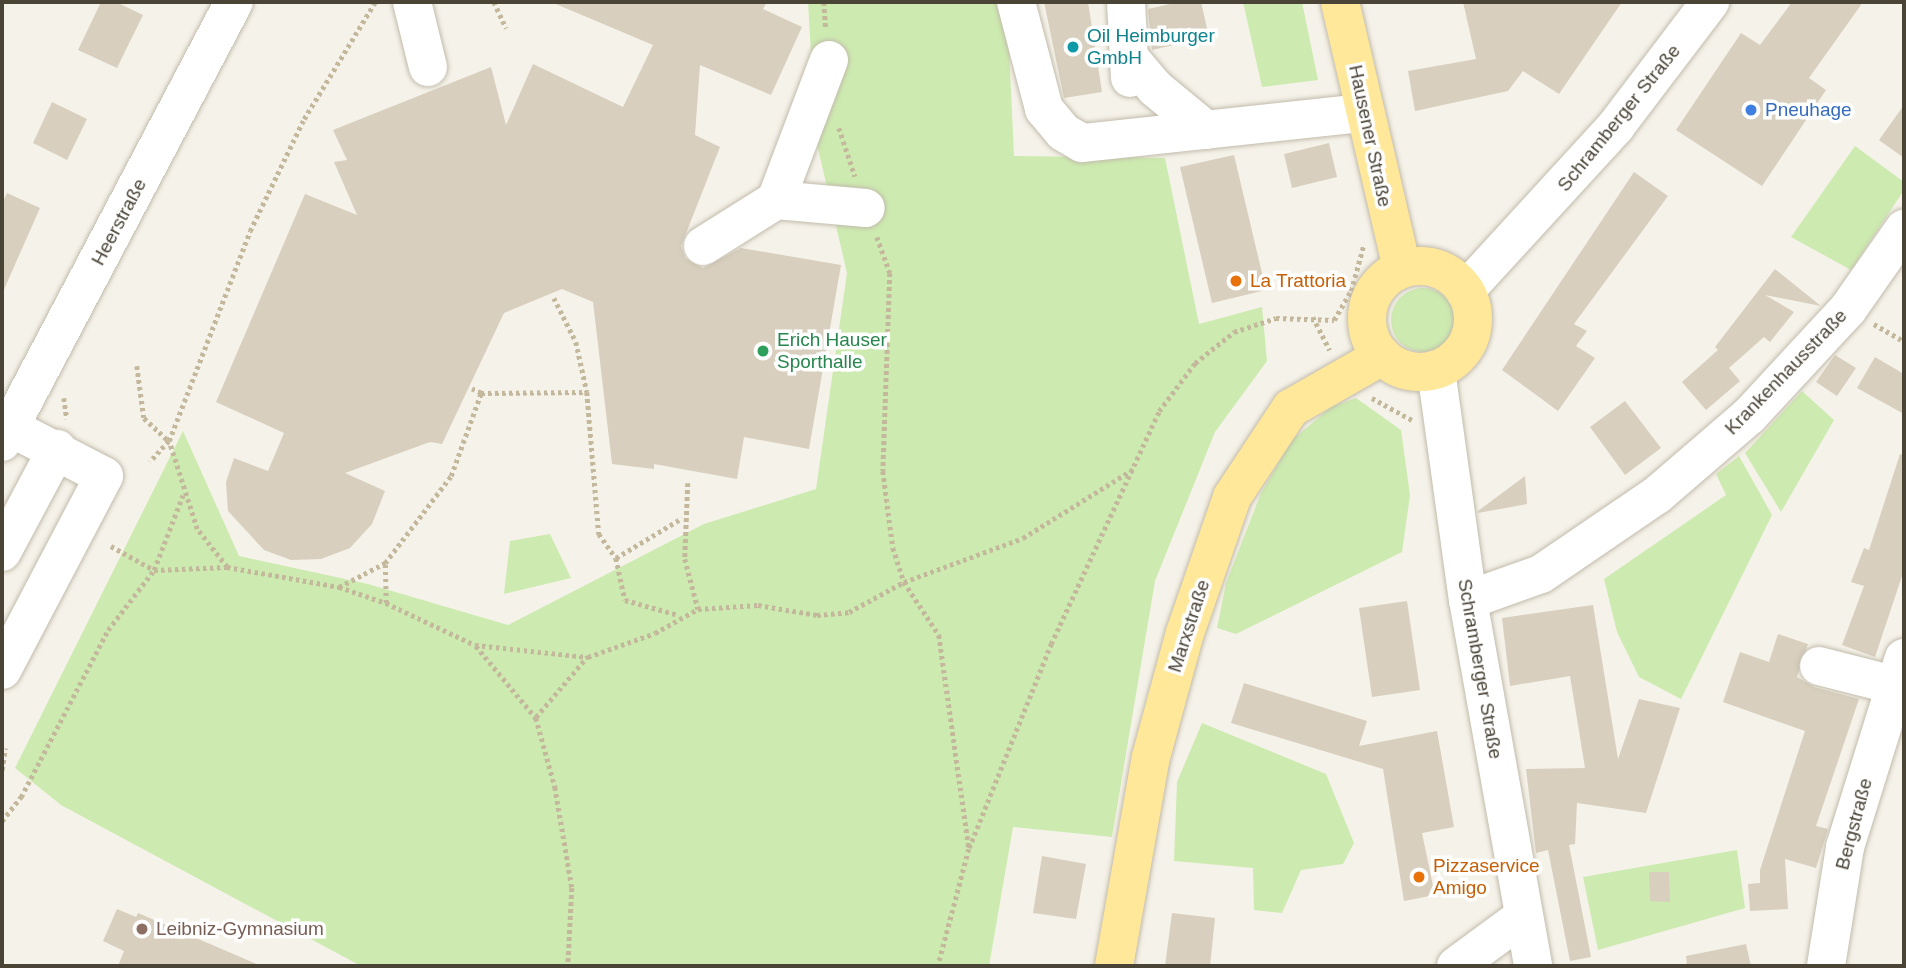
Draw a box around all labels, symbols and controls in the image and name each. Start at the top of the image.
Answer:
place label: Oil Heimburger GmbH [1087,25,1215,69]
marker: Oil Heimburger GmbH [1065,39,1081,55]
street label: Schramberger Straße [1553,40,1685,196]
street label: Hausener Straße [1344,63,1396,209]
place label: Pneuhage [1765,99,1852,121]
marker: Pneuhage [1743,102,1759,118]
street label: Heerstraße [87,175,151,269]
place label: La Trattoria [1250,270,1346,292]
marker: La Trattoria [1228,273,1244,289]
street label: Krankenhausstraße [1720,304,1852,440]
place label: Erich Hauser Sporthalle [777,329,887,373]
marker: Erich Hauser Sporthalle [755,343,771,359]
street label: Marxstraße [1163,577,1215,675]
street label: Schramberger Straße [1453,577,1507,761]
street label: Bergstraße [1831,776,1877,872]
place label: Pizzaservice Amigo [1433,855,1540,899]
marker: Pizzaservice Amigo [1411,869,1427,885]
place label: Leibniz-Gymnasium [156,918,324,940]
marker: Leibniz-Gymnasium [134,921,150,937]

